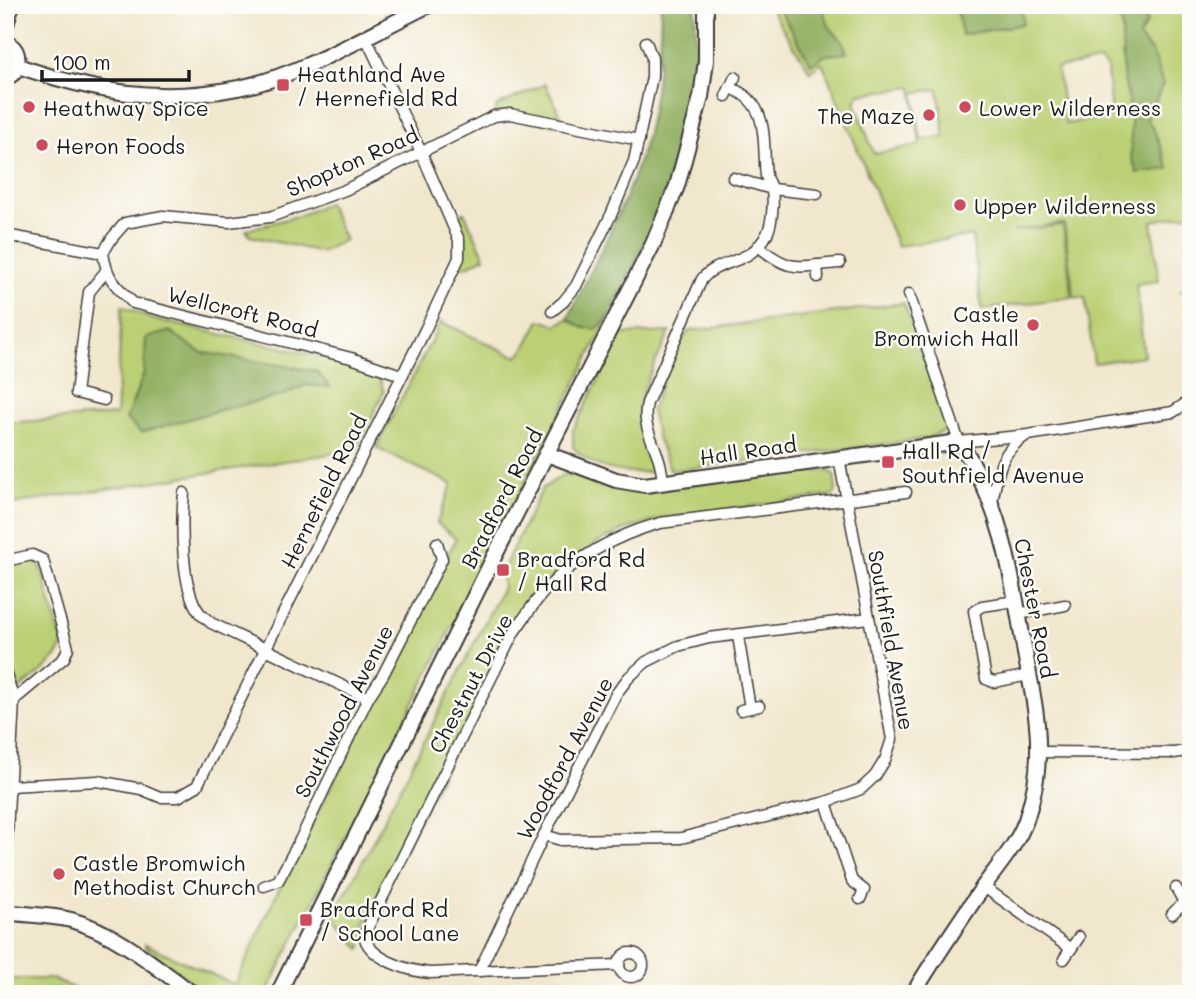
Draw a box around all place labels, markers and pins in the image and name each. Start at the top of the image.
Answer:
place label: Heathland Ave / Hernefield Rd [297,60,458,111]
marker: Heathland Ave / Hernefield Rd [275,77,291,93]
place label: Heathway Spice [43,94,209,121]
place label: Lower Wilderness [979,94,1161,121]
marker: Heathway Spice [21,99,37,115]
marker: Lower Wilderness [957,99,973,115]
place label: The Maze [817,102,915,129]
marker: The Maze [921,107,937,123]
place label: Heron Foods [56,132,186,159]
marker: Heron Foods [34,137,50,153]
place label: Upper Wilderness [974,192,1156,219]
marker: Upper Wilderness [952,197,968,213]
place label: Castle Bromwich Hall [874,300,1019,351]
marker: Castle Bromwich Hall [1025,317,1041,333]
place label: Hall Rd / Southfield Avenue [902,437,1084,488]
marker: Hall Rd / Southfield Avenue [880,454,896,470]
place label: Bradford Rd / Hall Rd [517,545,645,596]
marker: Bradford Rd / Hall Rd [495,562,511,578]
place label: Castle Bromwich Methodist Church [73,849,255,900]
marker: Castle Bromwich Methodist Church [51,866,67,882]
place label: Bradford Rd / School Lane [320,895,459,946]
marker: Bradford Rd / School Lane [298,912,314,928]

